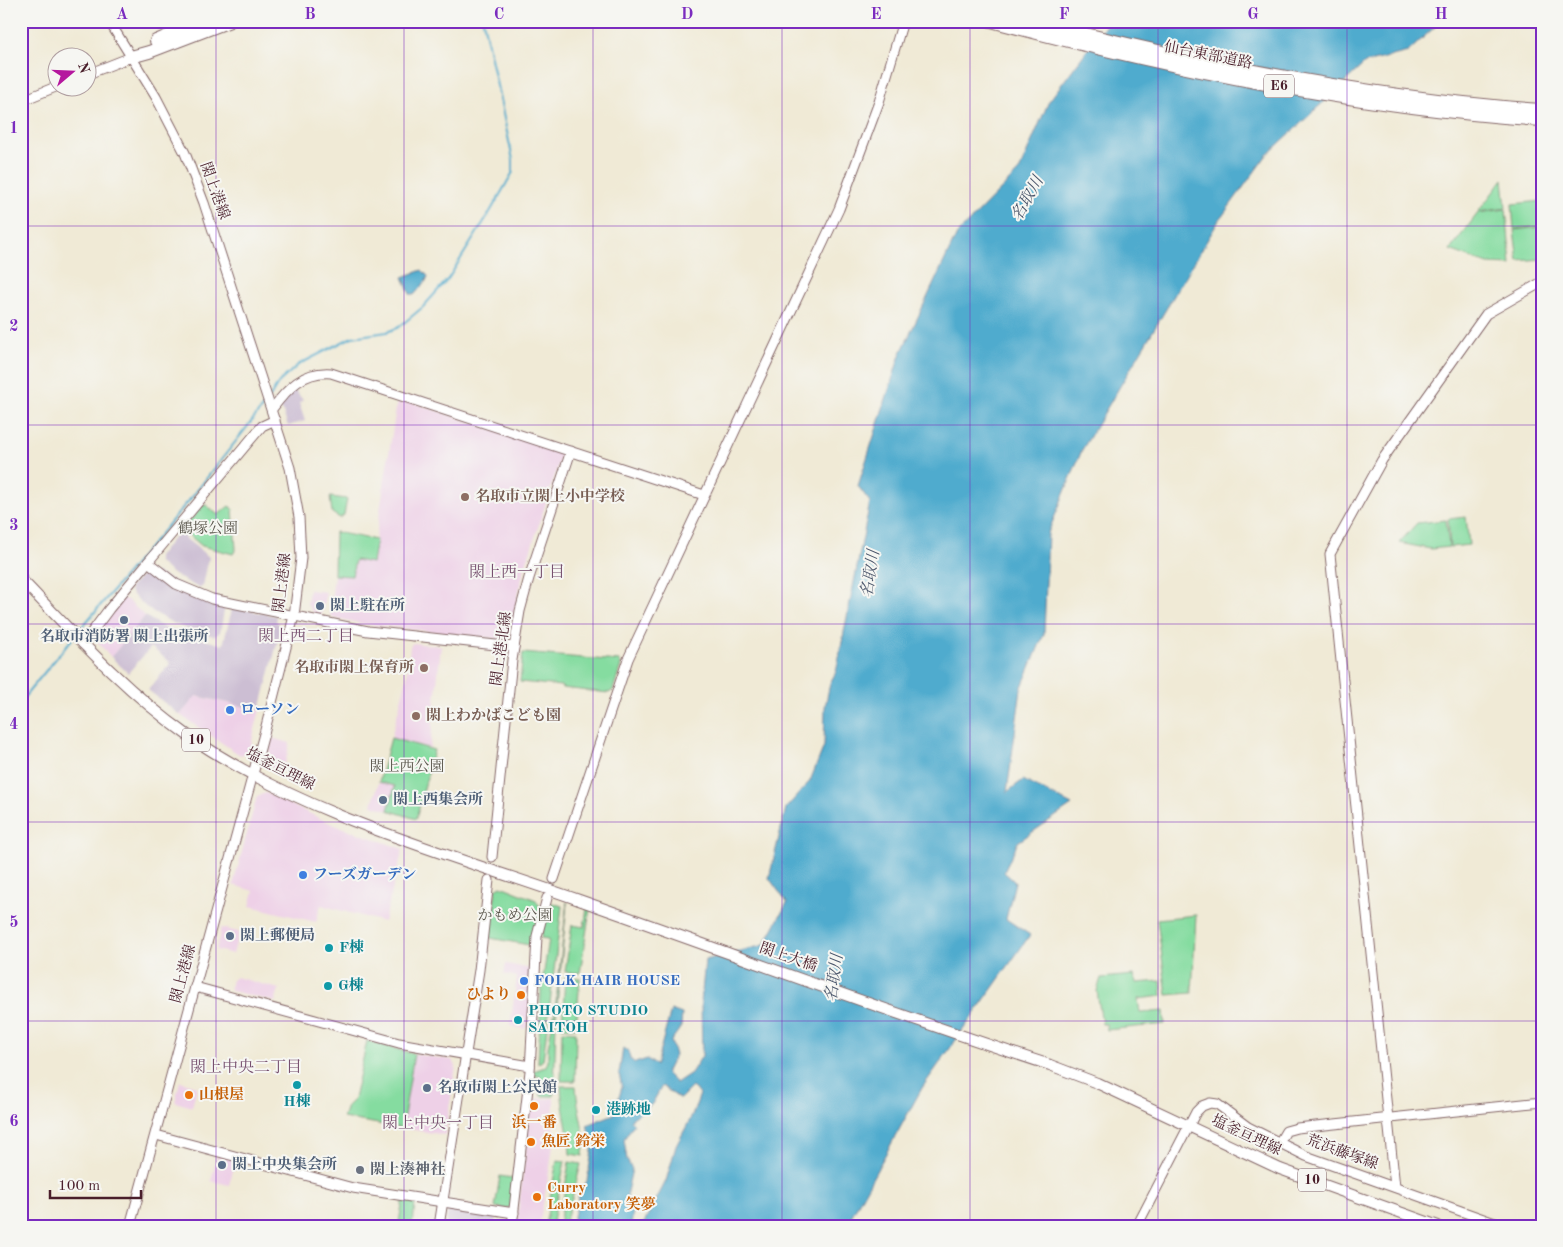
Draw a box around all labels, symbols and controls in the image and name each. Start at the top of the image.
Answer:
text: A [116,7,128,23]
text: B [304,7,316,23]
text: C [494,7,504,23]
text: D [681,7,693,23]
text: E [870,7,882,23]
text: F [1059,7,1070,23]
text: G [1247,7,1259,23]
text: H [1434,7,1448,23]
street label: 仙台東部道路 [1162,38,1254,72]
north arrow [48,48,98,98]
text: N [75,61,92,76]
road number: E6 [1264,74,1294,98]
text: 1 [9,121,19,137]
street label: 閖上港線 [197,160,233,222]
water label: 名取川 [1008,171,1048,224]
text: 2 [9,319,19,335]
place label: 名取市立閖上小中学校 [475,488,625,505]
marker: 名取市立閖上小中学校 [459,491,471,503]
text: 3 [9,518,19,534]
park label: 鶴塚公園 [178,520,238,537]
water label: 名取川 [857,547,883,599]
street label: 閖上港線 [270,552,294,614]
district label: 閖上西一丁目 [469,563,565,581]
place label: 閖上駐在所 [330,597,405,614]
marker: 閖上駐在所 [314,600,326,612]
street label: 閖上港北線 [487,611,515,687]
marker: 名取市消防署 閖上出張所 [118,614,130,626]
district label: 閖上西二丁目 [258,627,354,645]
place label: 名取市消防署 閖上出張所 [39,628,209,645]
place label: 名取市閖上保育所 [294,659,414,676]
marker: 名取市閖上保育所 [418,662,430,674]
place label: ローソン [240,702,299,718]
marker: ローソン [224,704,236,716]
place label: 閖上わかばこども園 [426,707,561,724]
marker: 閖上わかばこども園 [410,710,422,722]
text: 4 [9,717,19,733]
road number: 10 [182,728,210,752]
street label: 塩釜亘理線 [243,745,318,794]
park label: 閖上西公園 [369,758,445,775]
place label: 閖上西集会所 [393,791,483,808]
marker: 閖上西集会所 [377,794,389,806]
place label: フーズガーデン [313,866,417,883]
marker: フーズガーデン [297,869,309,881]
park label: かもめ公園 [477,907,553,924]
text: 5 [9,915,19,931]
place label: 閖上郵便局 [240,927,315,944]
marker: 閖上郵便局 [224,930,236,942]
place label: F棟 [339,939,364,956]
street label: 閖上大橋 [757,939,819,975]
marker: F棟 [323,942,335,954]
street label: 閖上港線 [167,943,199,1005]
water label: 名取川 [822,951,847,1003]
place label: FOLK HAIR HOUSE [534,974,680,989]
marker: FOLK HAIR HOUSE [518,975,530,987]
place label: G棟 [338,977,364,994]
marker: G棟 [322,980,334,992]
place label: ひより [466,986,511,1003]
marker: ひより [515,989,527,1001]
place label: PHOTO STUDIO SAITOH [528,1004,648,1036]
marker: PHOTO STUDIO SAITOH [512,1014,524,1026]
district label: 閖上中央二丁目 [190,1058,302,1076]
marker: H棟 [291,1079,303,1091]
place label: 名取市閖上公民館 [437,1079,557,1096]
marker: 名取市閖上公民館 [421,1082,433,1094]
place label: 山根屋 [199,1086,244,1103]
marker: 山根屋 [183,1089,195,1101]
place label: H棟 [283,1093,311,1110]
marker: 浜一番 [528,1100,540,1112]
place label: 港跡地 [606,1101,651,1118]
marker: 港跡地 [590,1104,602,1116]
street label: 塩釜亘理線 [1209,1112,1284,1159]
place label: 浜一番 [511,1113,557,1131]
text: 6 [9,1114,19,1130]
district label: 閖上中央一丁目 [382,1114,494,1132]
street label: 荒浜藤塚線 [1304,1131,1380,1173]
place label: 魚匠 鈴栄 [541,1133,605,1150]
marker: 魚匠 鈴栄 [525,1136,537,1148]
place label: 閖上中央集会所 [232,1156,337,1173]
marker: 閖上中央集会所 [216,1159,228,1171]
place label: 閖上湊神社 [370,1161,445,1178]
marker: 閖上湊神社 [354,1164,366,1176]
scale bar [50,1167,141,1199]
road number: 10 [1298,1168,1326,1192]
text: 100 m [58,1179,100,1194]
place label: Curry Laboratory 笑夢 [547,1181,656,1213]
marker: Curry Laboratory 笑夢 [531,1191,543,1203]

